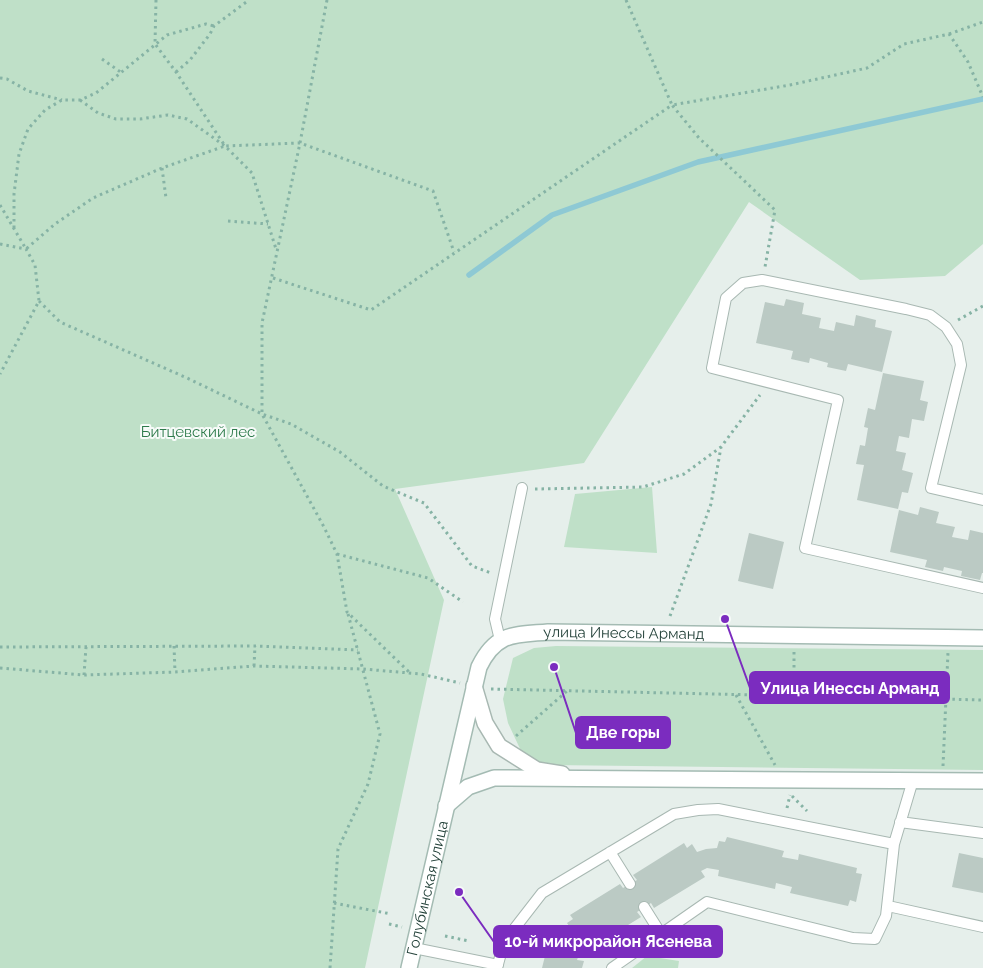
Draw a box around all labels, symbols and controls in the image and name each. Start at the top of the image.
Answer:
park label: Битцевский лес [141,423,255,441]
street label: улица Инессы Арманд [543,623,705,643]
callout: Улица Инессы Арманд [750,672,949,703]
text: Улица Инессы Арманд [760,679,939,698]
callout: Две горы [576,717,670,748]
text: Две горы [586,723,660,742]
street label: Голубинская улица [403,819,452,957]
callout: 10-й микрорайон Ясенева [494,926,722,957]
text: 10-й микрорайон Ясенева [504,932,712,951]

